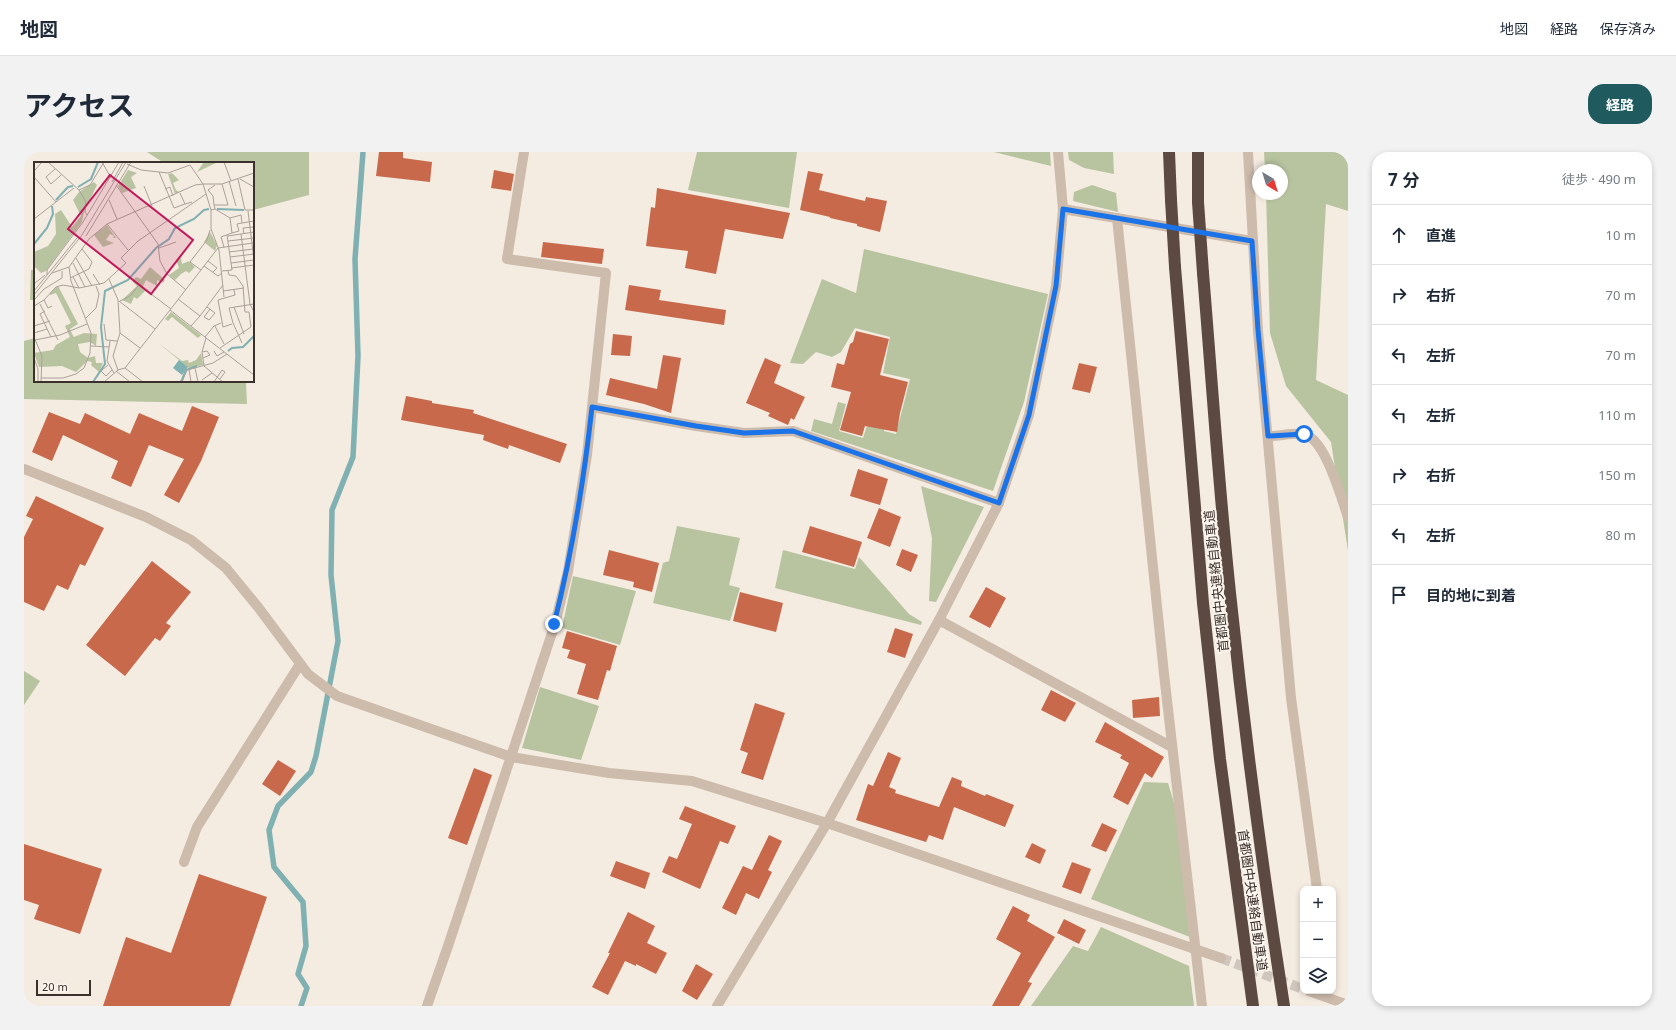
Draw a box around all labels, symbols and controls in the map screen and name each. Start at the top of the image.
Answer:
text: 地図 [20,16,58,42]
text: 地図 [1500,19,1528,38]
text: 経路 [1550,19,1578,38]
text: 保存済み [1600,19,1656,38]
button: 経路 [1588,84,1652,124]
text: アクセス [24,86,135,124]
inset map [34,162,254,382]
north arrow [1252,164,1288,200]
text: 7 分 [1388,168,1419,191]
text: 徒歩 · 490 m [1562,170,1636,188]
icon: ahead [1388,224,1410,246]
text: 直進 [1426,225,1456,245]
text: 10 m [1606,226,1636,244]
icon: right [1388,284,1410,306]
text: 右折 [1426,285,1456,305]
text: 70 m [1606,286,1636,304]
icon: left [1388,344,1410,366]
text: 左折 [1426,345,1456,365]
text: 70 m [1606,346,1636,364]
icon: left [1388,404,1410,426]
text: 左折 [1426,405,1456,425]
text: 110 m [1598,406,1636,424]
route start [1295,425,1313,443]
icon: right [1388,464,1410,486]
text: 右折 [1426,465,1456,485]
text: 150 m [1598,466,1636,484]
street label: 首都圏中央連絡自動車道 [1200,509,1232,653]
icon: left [1388,524,1410,546]
text: 左折 [1426,525,1456,545]
text: 80 m [1606,526,1636,544]
icon: arrive [1388,584,1410,606]
text: 目的地に到着 [1426,585,1516,605]
route end [545,615,563,633]
street label: 首都圏中央連絡自動車道 [1234,828,1272,972]
map controls [1300,886,1336,994]
button: + [1300,886,1336,922]
button: − [1300,922,1336,958]
button: layers [1300,958,1336,994]
scale bar [36,978,91,997]
text: 20 m [42,979,68,994]

